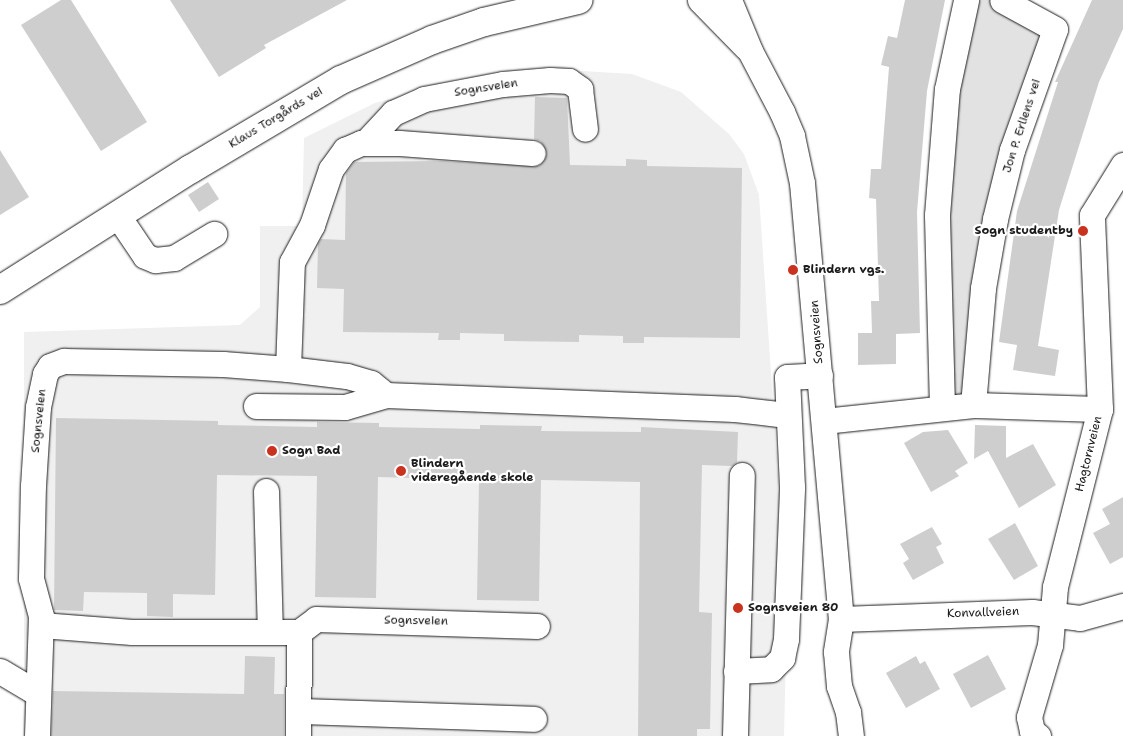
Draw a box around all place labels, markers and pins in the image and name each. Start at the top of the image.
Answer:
place label: Sogn studentby [975,224,1073,238]
marker: Sogn studentby [1077,225,1089,237]
place label: Blindern vgs. [803,263,885,277]
marker: Blindern vgs. [787,264,799,276]
place label: Sogn Bad [282,444,340,458]
marker: Sogn Bad [266,445,278,457]
place label: Blindern videregående skole [411,457,534,485]
marker: Blindern videregående skole [395,465,407,477]
place label: Sognsveien 80 [748,601,839,615]
marker: Sognsveien 80 [732,602,744,614]

